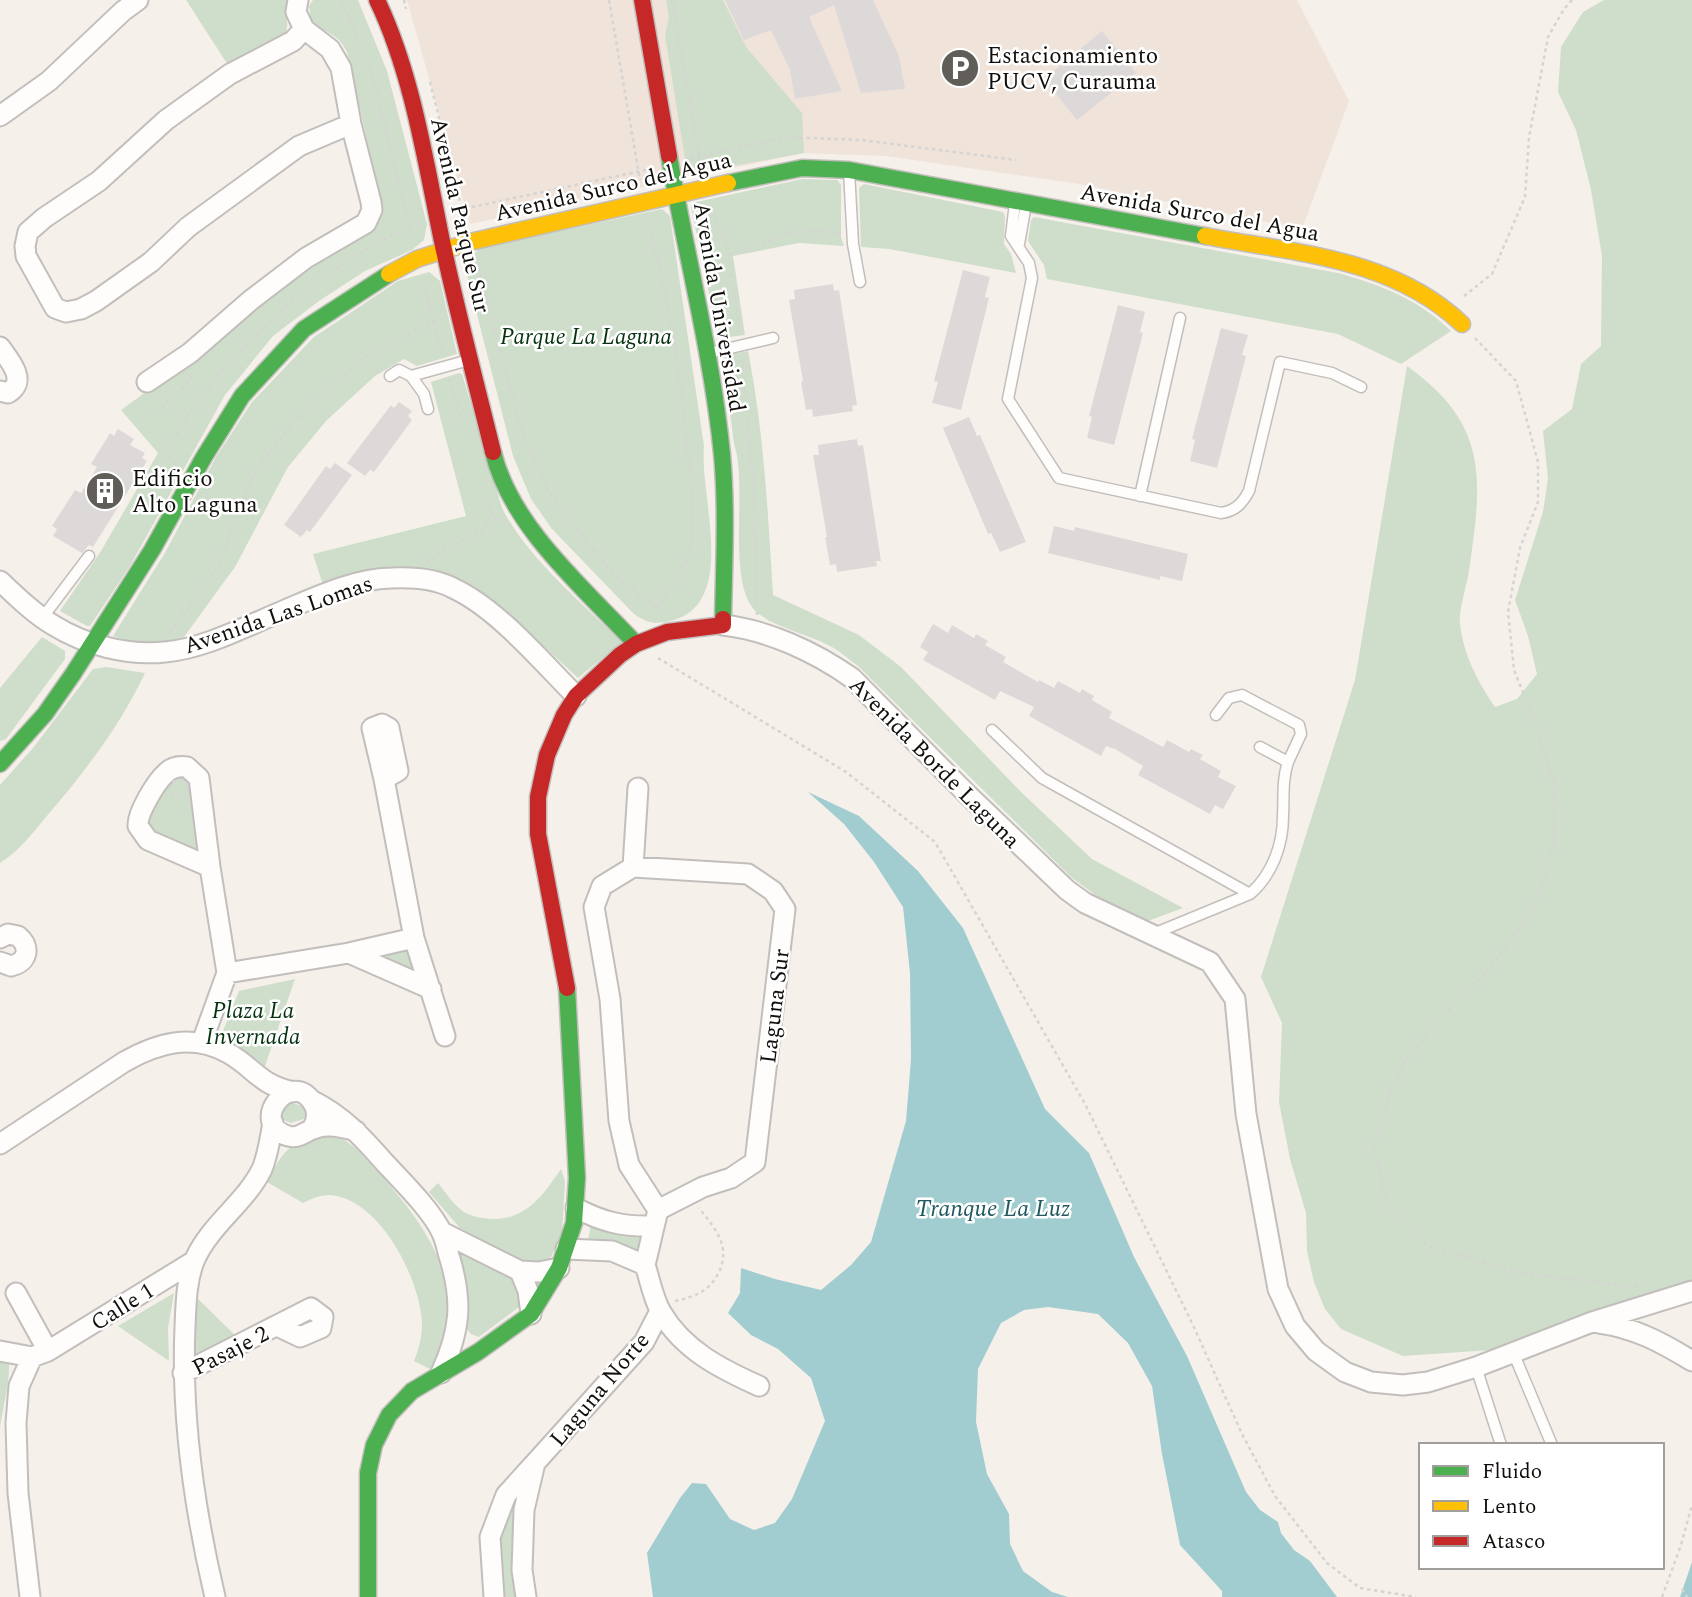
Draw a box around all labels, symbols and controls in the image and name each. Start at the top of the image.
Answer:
place label: Estacionamiento PUCV, Curauma [987,39,1158,100]
parking icon: Estacionamiento PUCV, Curauma [939,47,981,89]
street label: Avenida Parque Sur [420,114,499,317]
street label: Avenida Surco del Agua [491,143,735,232]
street label: Avenida Surco del Agua [1077,175,1322,252]
street label: Avenida Universidad [683,199,754,415]
park label: Parque La Laguna [500,320,672,355]
place label: Edificio Alto Laguna [132,462,258,523]
building icon: Edificio Alto Laguna [84,470,126,512]
street label: Avenida Las Lomas [179,567,378,664]
street label: Avenida Borde Laguna [840,669,1028,857]
street label: Laguna Sur [751,947,800,1066]
park label: Plaza La Invernada [206,994,301,1055]
water label: Tranque La Luz [916,1191,1070,1227]
street label: Calle 1 [84,1274,162,1341]
street label: Pasaje 2 [186,1317,275,1386]
street label: Laguna Norte [542,1325,659,1455]
legend [1419,1443,1664,1569]
text: Fluido [1482,1456,1542,1488]
text: Lento [1482,1491,1536,1523]
text: Atasco [1482,1526,1545,1558]

